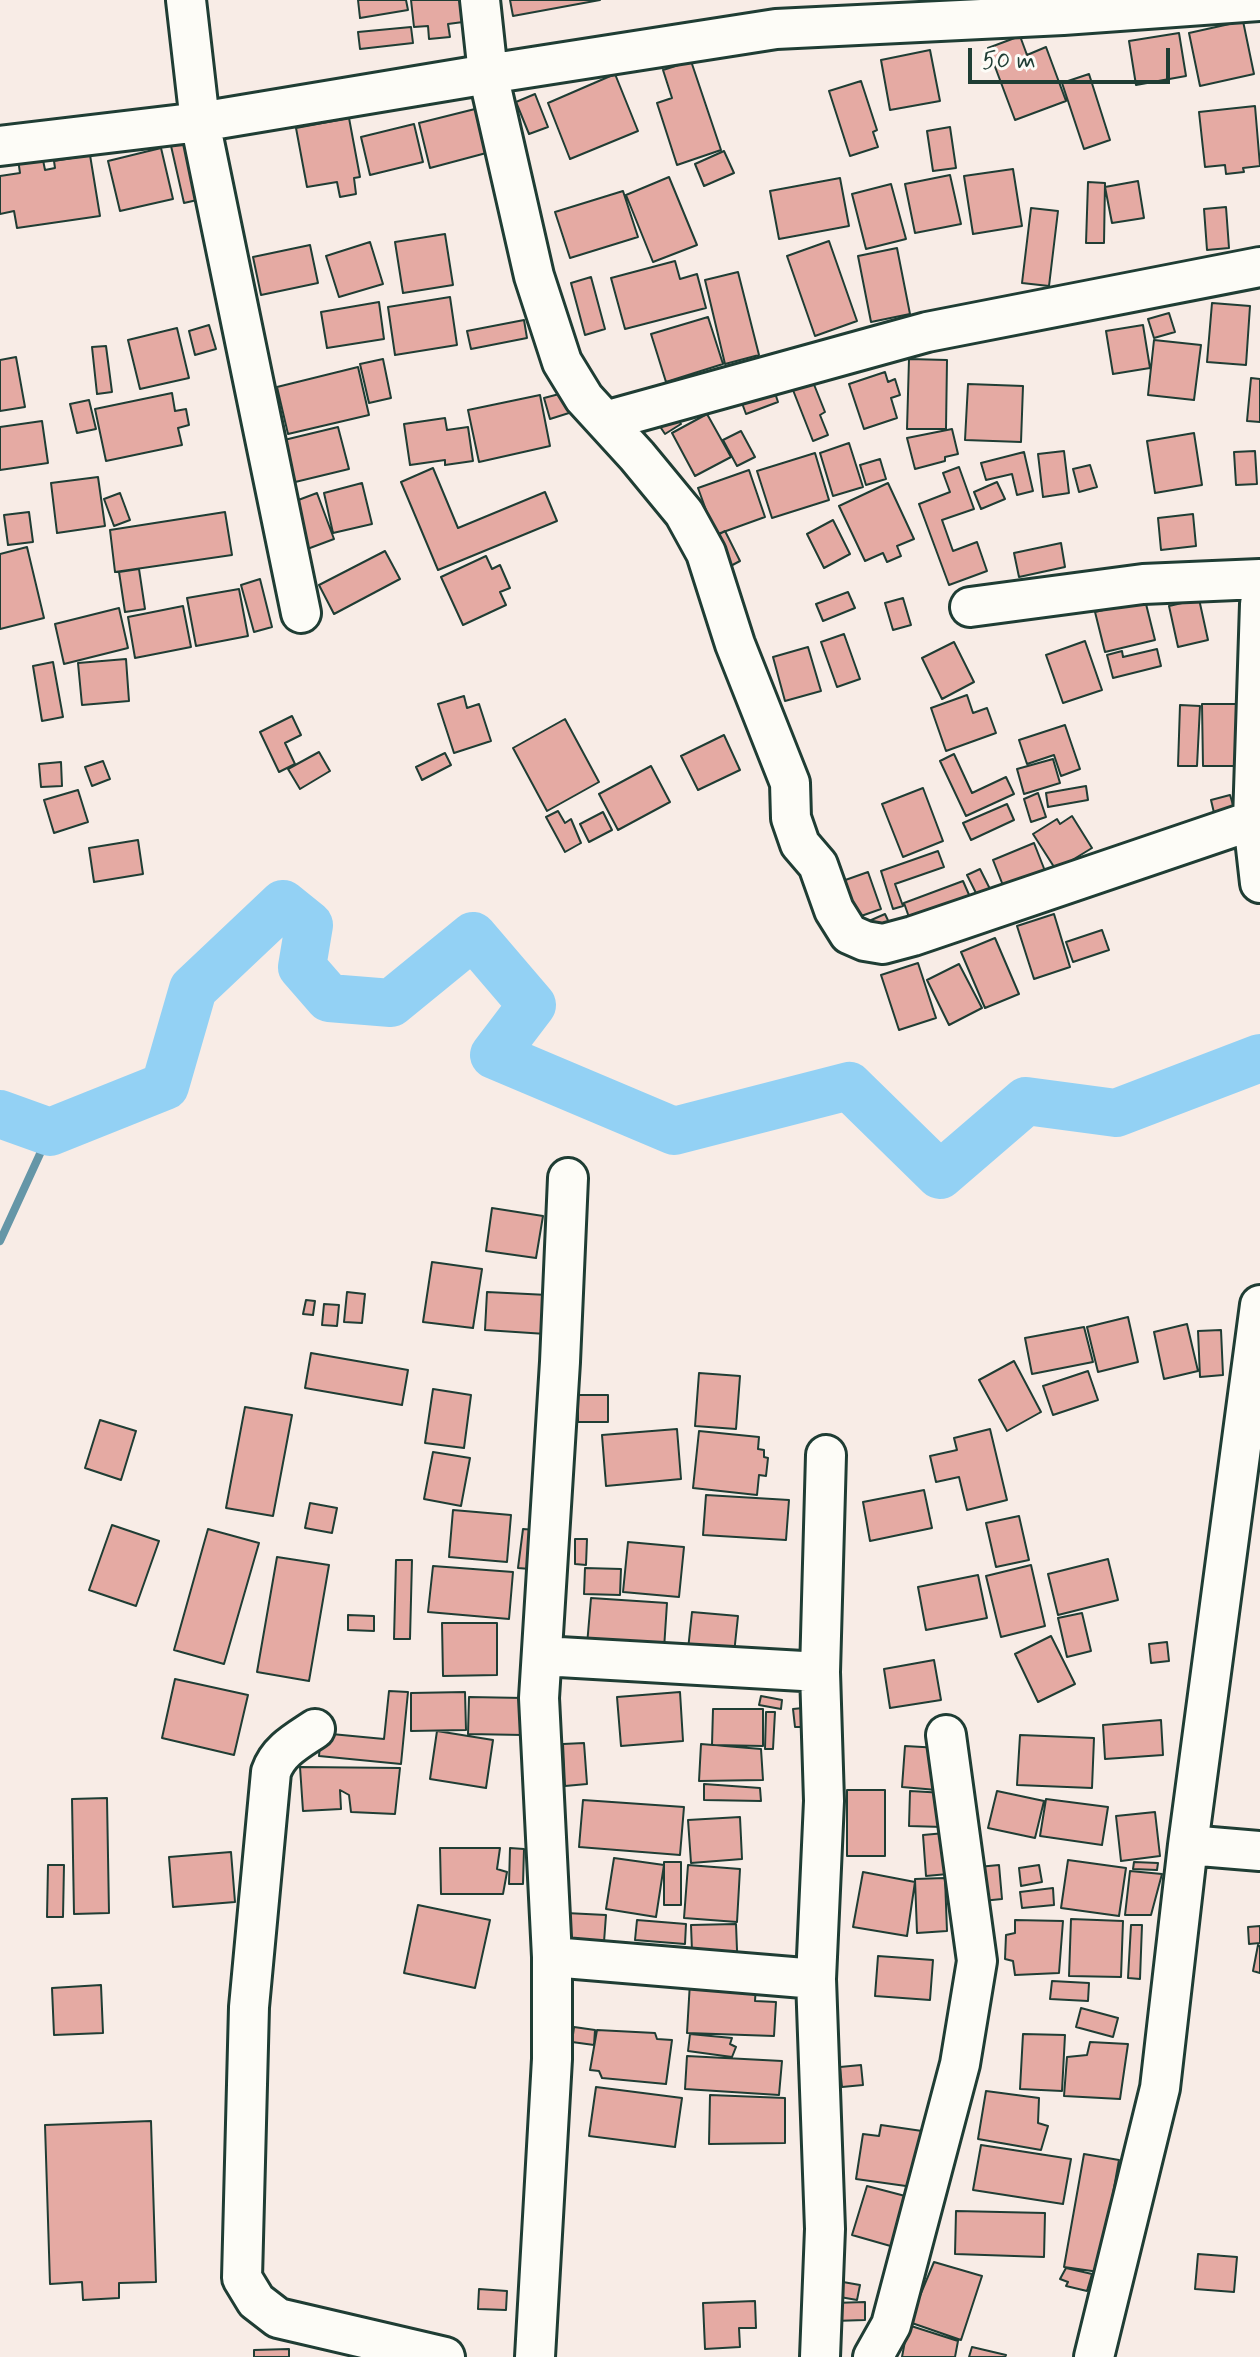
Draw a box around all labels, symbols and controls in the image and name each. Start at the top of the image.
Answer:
scale bar [972,32,1174,82]
text: 50 m [982,46,1036,77]

